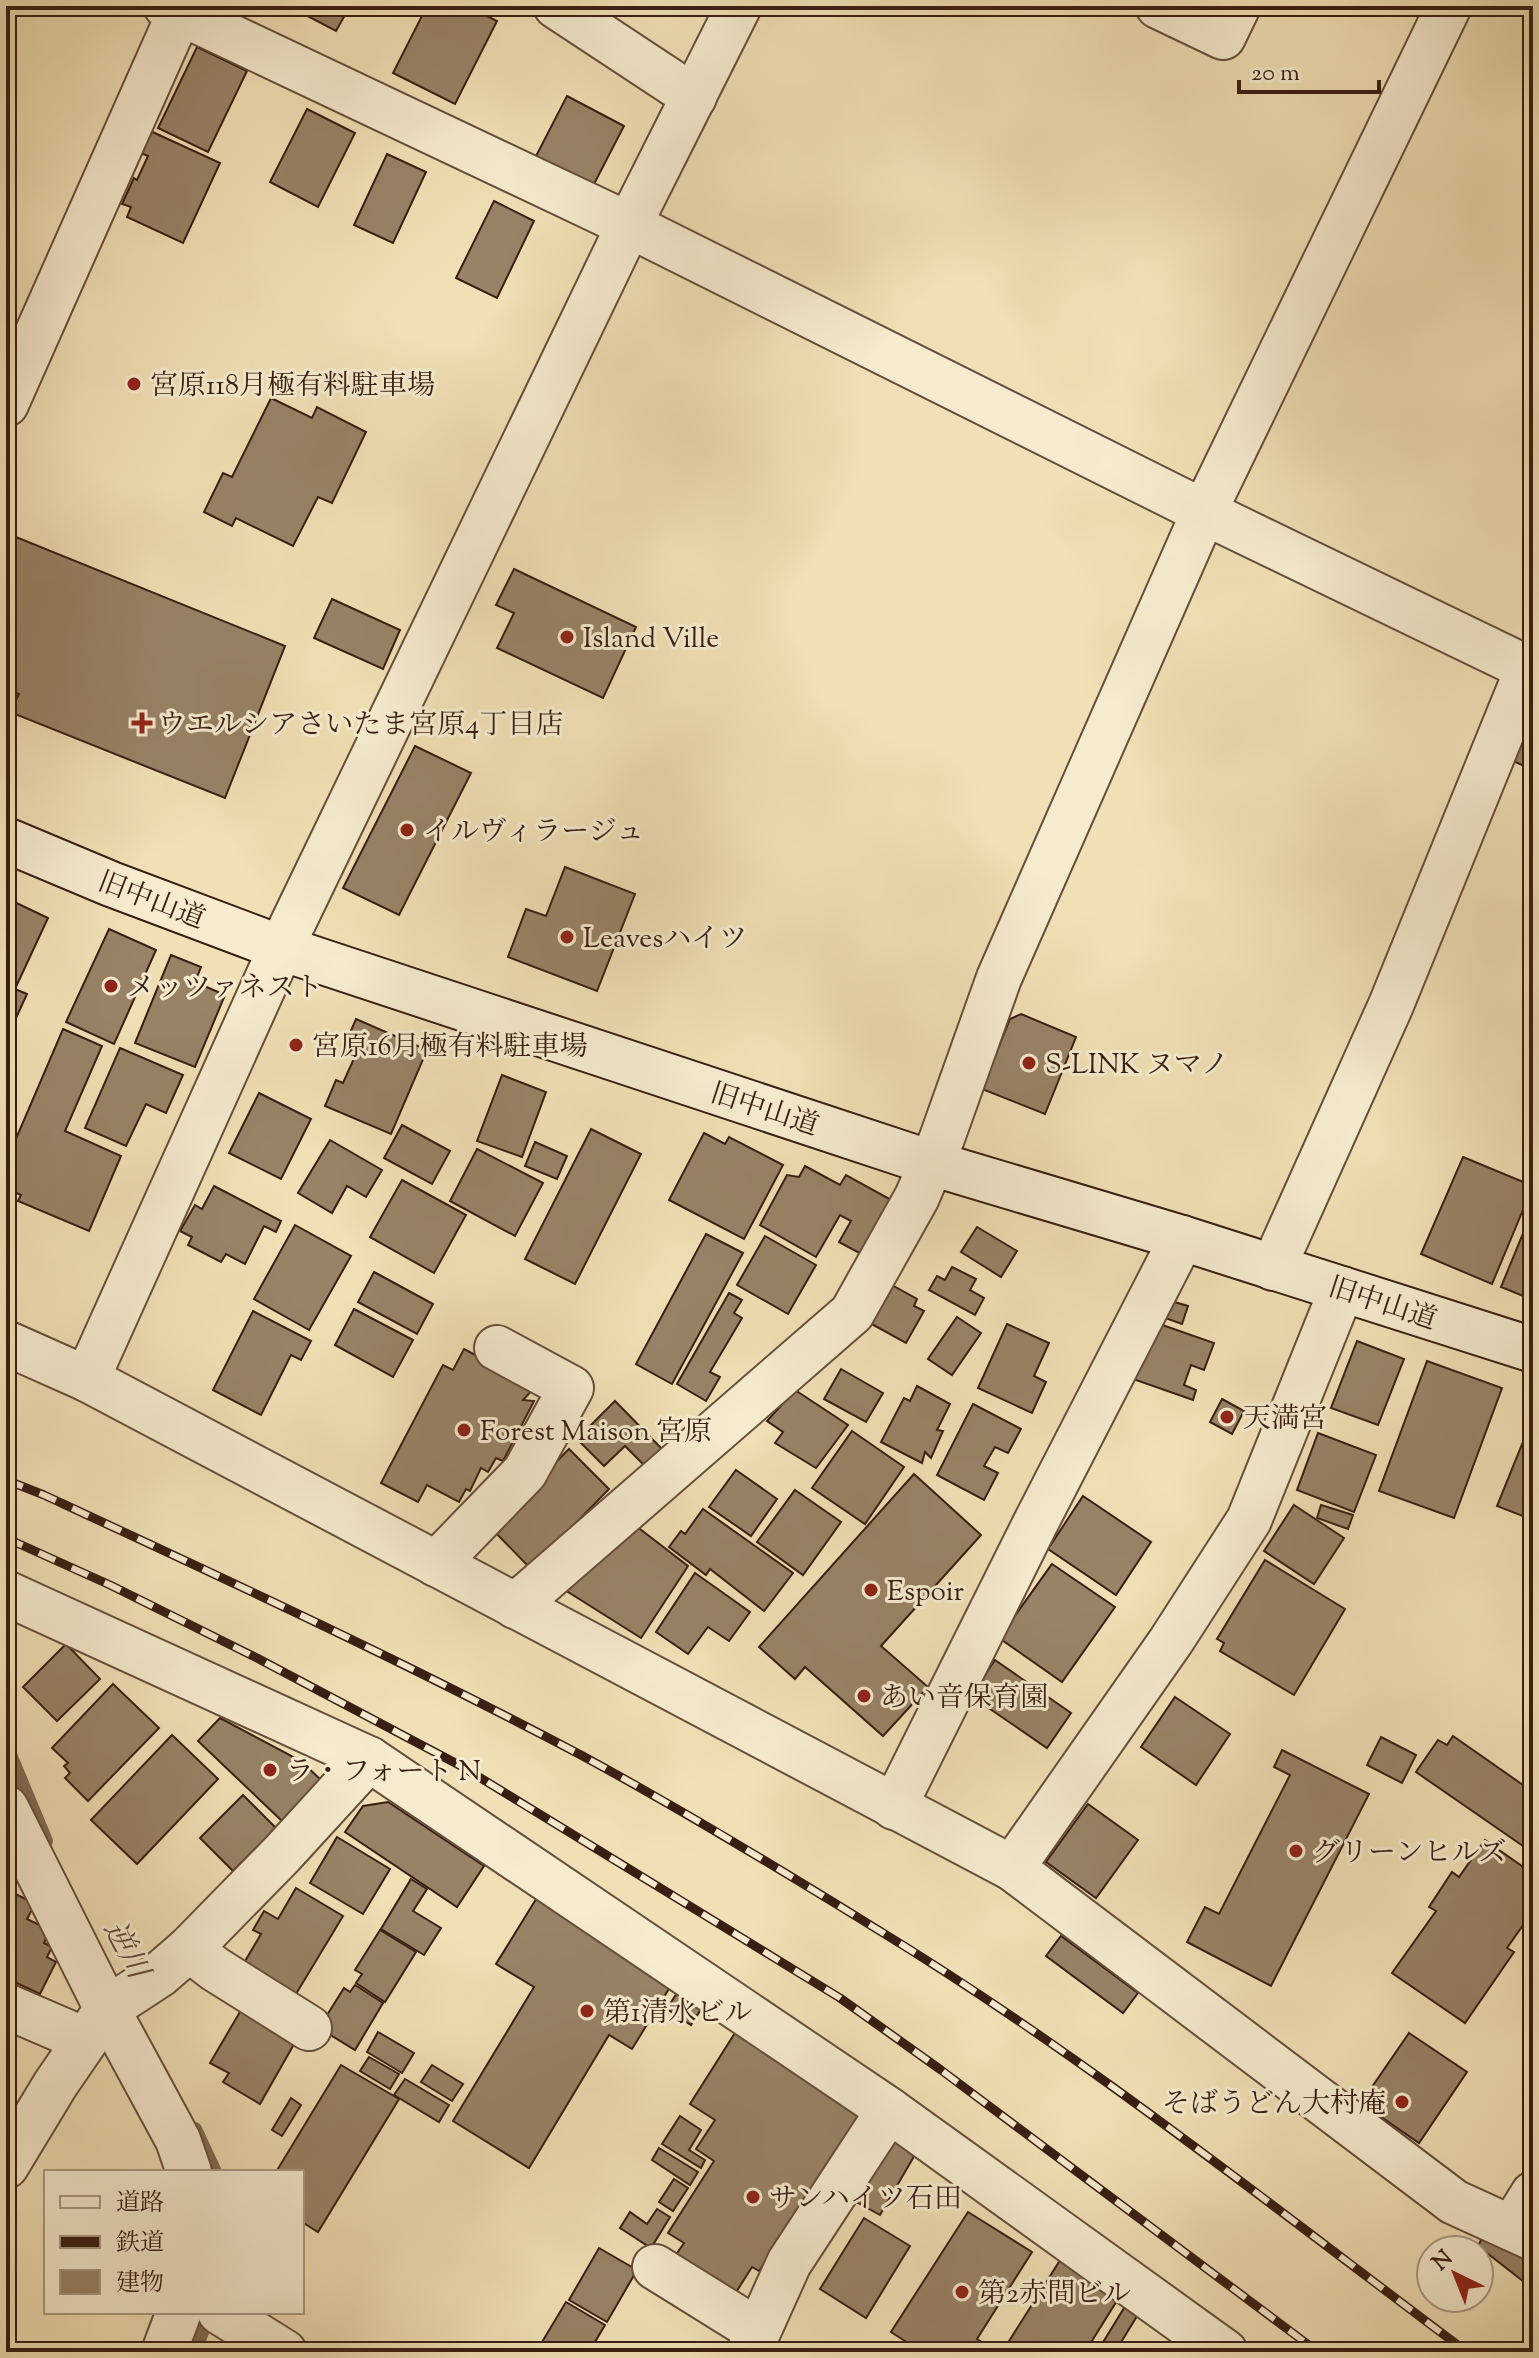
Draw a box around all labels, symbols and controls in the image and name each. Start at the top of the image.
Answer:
scale bar [1239,44,1379,94]
text: 20 m [1251,57,1300,91]
place label: 宮原118月極有料駐車場 [150,367,435,407]
marker: 宮原118月極有料駐車場 [125,375,143,393]
place label: Island Ville [583,620,719,660]
marker: Island Ville [558,628,576,646]
place label: ウエルシアさいたま宮原4丁目店 [158,706,563,746]
marker: ウエルシアさいたま宮原4丁目店 [133,714,151,732]
place label: イルヴィラージュ [423,813,644,853]
marker: イルヴィラージュ [398,821,416,839]
street label: 旧中山道 [91,863,210,941]
place label: Leavesハイツ [583,920,747,960]
marker: Leavesハイツ [558,928,576,946]
place label: メッツァネスト [127,969,323,1009]
marker: メッツァネスト [102,977,120,995]
place label: 宮原16月極有料駐車場 [312,1028,587,1068]
marker: 宮原16月極有料駐車場 [287,1036,305,1054]
place label: S-LINK ヌマノ [1045,1046,1229,1086]
marker: S-LINK ヌマノ [1020,1054,1038,1072]
street label: 旧中山道 [705,1075,824,1147]
street label: 旧中山道 [1323,1269,1442,1341]
place label: 天満宮 [1243,1400,1327,1440]
marker: 天満宮 [1218,1408,1236,1426]
place label: Forest Maison 宮原 [480,1413,712,1453]
marker: Forest Maison 宮原 [455,1421,473,1439]
place label: Espoir [887,1573,965,1613]
marker: Espoir [862,1581,880,1599]
place label: あい音保育園 [880,1679,1048,1719]
marker: あい音保育園 [855,1687,873,1705]
place label: ラ・フォート N [286,1753,481,1793]
marker: ラ・フォート N [261,1761,279,1779]
place label: グリーンヒルズ [1312,1834,1507,1874]
marker: グリーンヒルズ [1287,1842,1305,1860]
water label: 逆川 [92,1914,159,1989]
place label: 第1清水ビル [603,1994,753,2034]
marker: 第1清水ビル [578,2002,596,2020]
place label: そばうどん大村庵 [1162,2085,1386,2125]
marker: そばうどん大村庵 [1393,2093,1411,2111]
legend [44,2170,304,2314]
place label: サンハイツ石田 [769,2180,962,2220]
text: 道路 [116,2187,164,2221]
marker: サンハイツ石田 [744,2188,762,2206]
text: 鉄道 [116,2227,164,2261]
north arrow [1415,2234,1495,2314]
text: N [1426,2244,1461,2279]
text: 建物 [116,2267,164,2301]
place label: 第2赤間ビル [978,2275,1131,2315]
marker: 第2赤間ビル [953,2283,971,2301]

